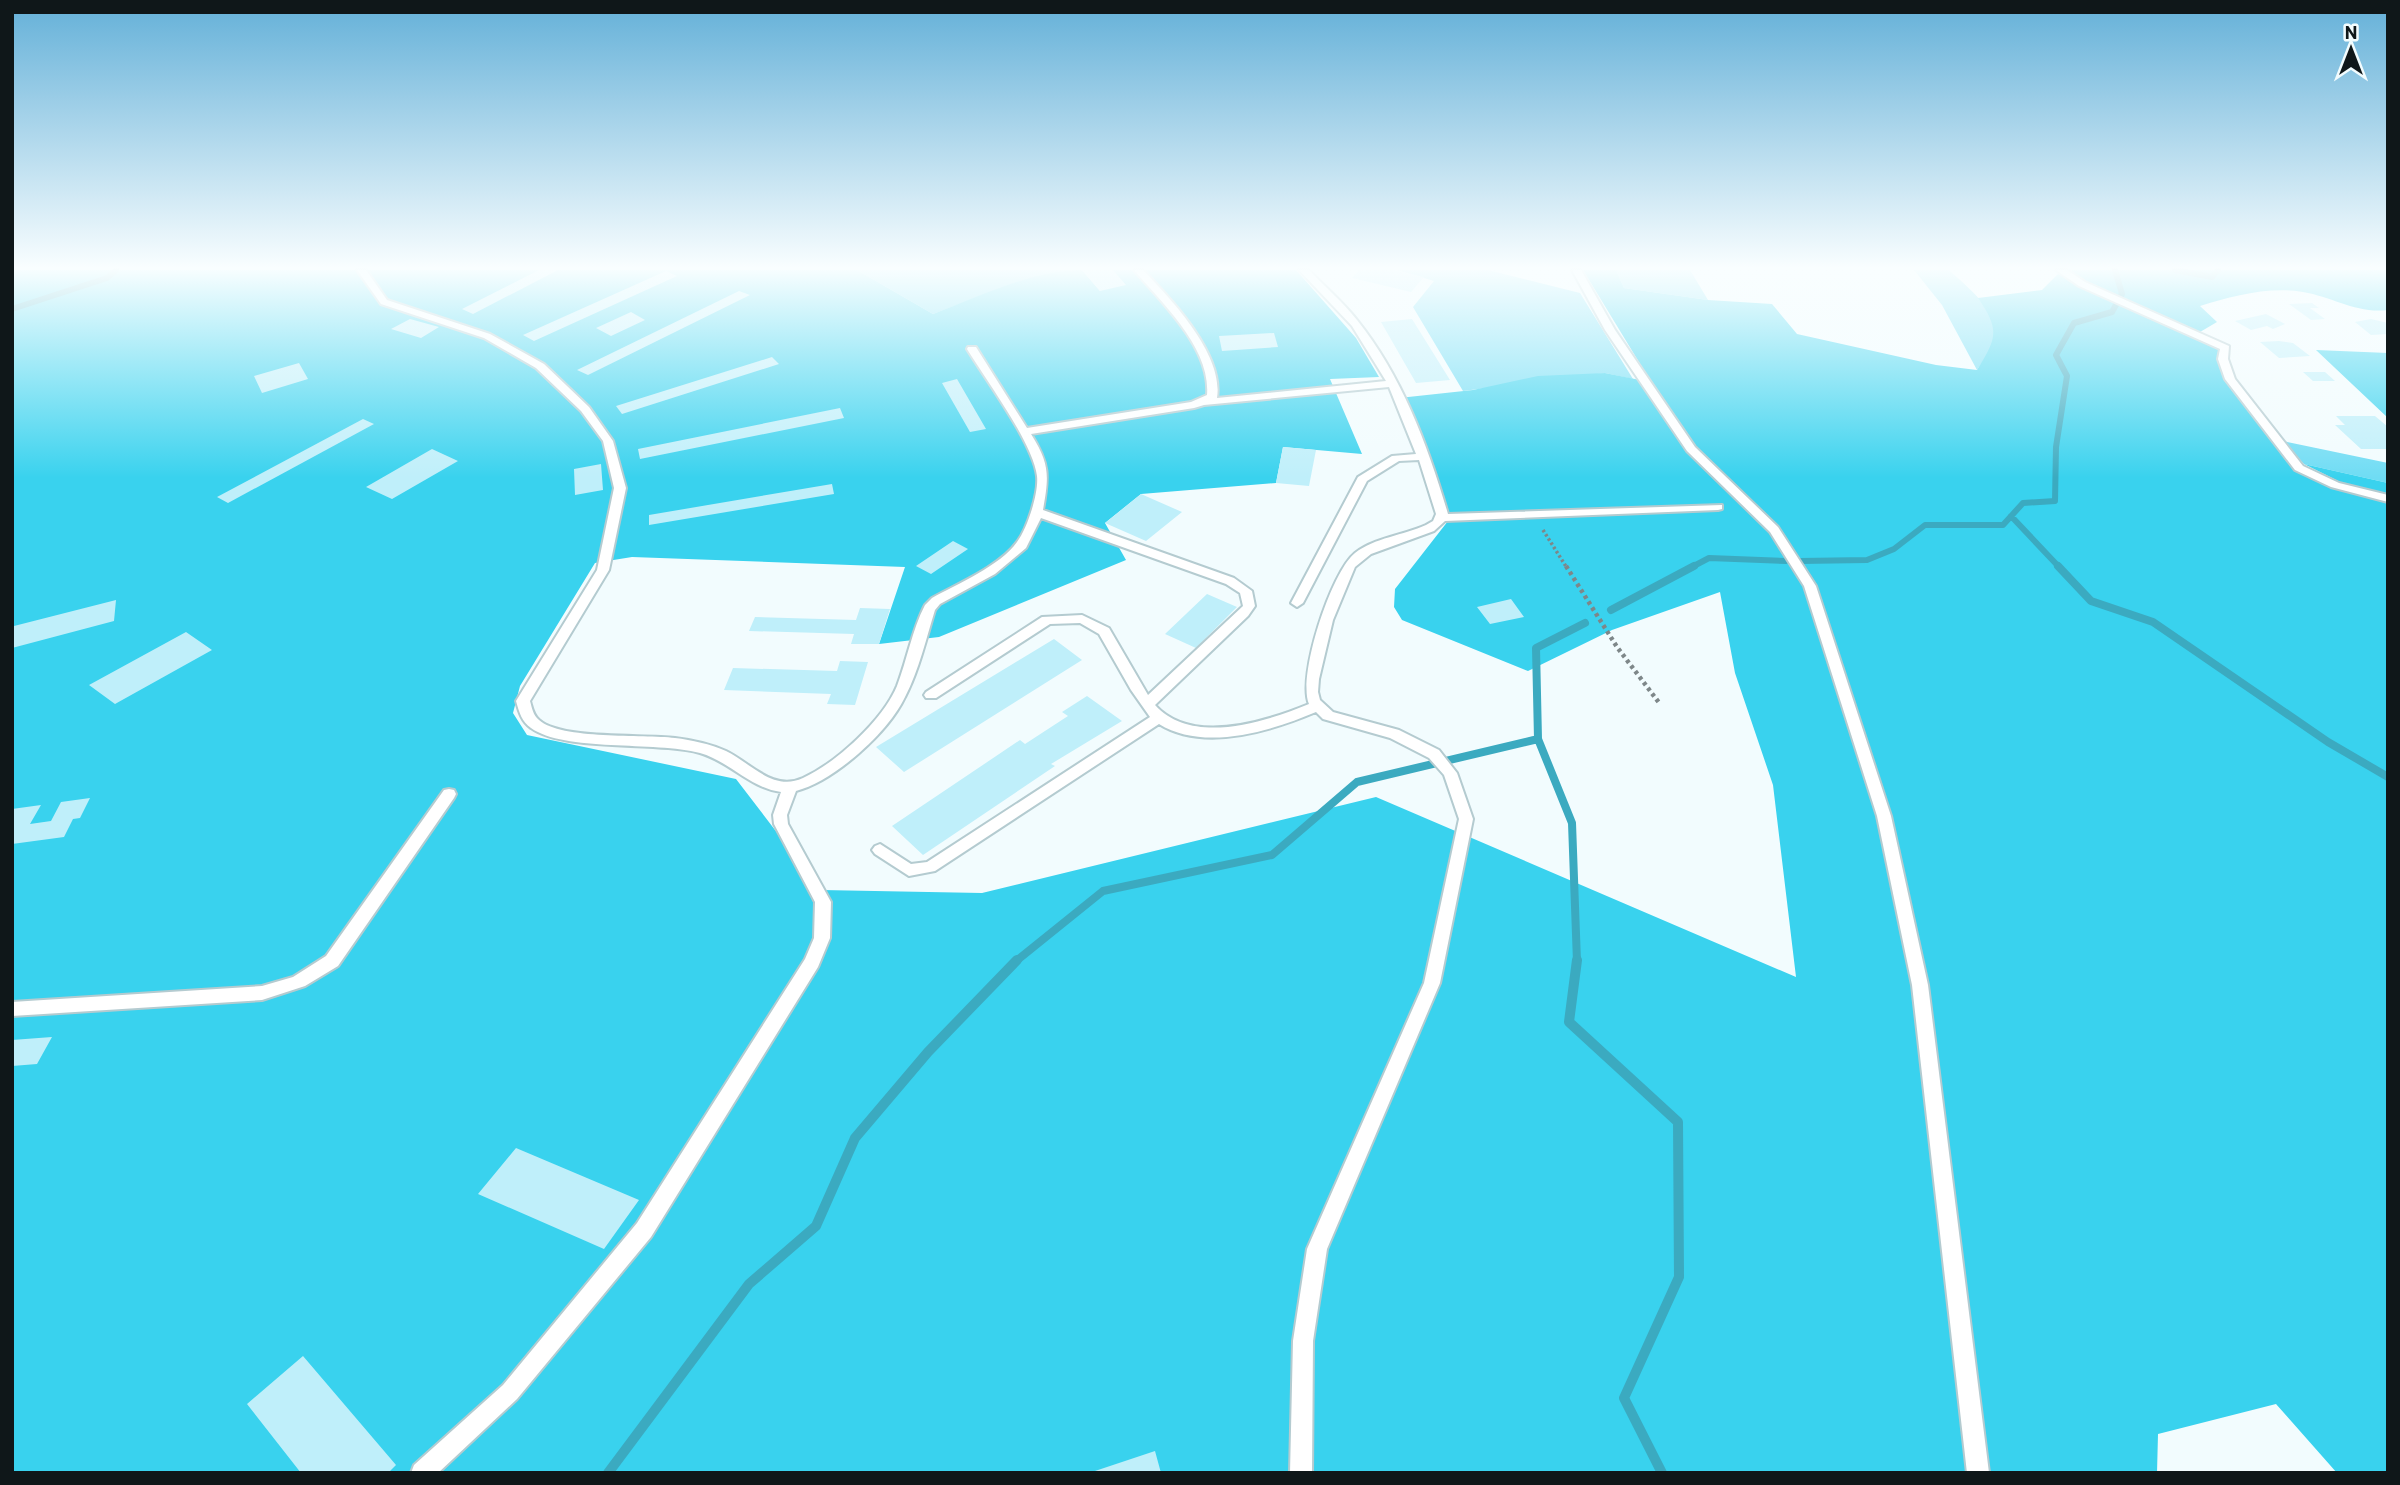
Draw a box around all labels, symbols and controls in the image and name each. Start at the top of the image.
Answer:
north arrow [2316,14,2386,84]
text: N [2345,20,2357,43]

